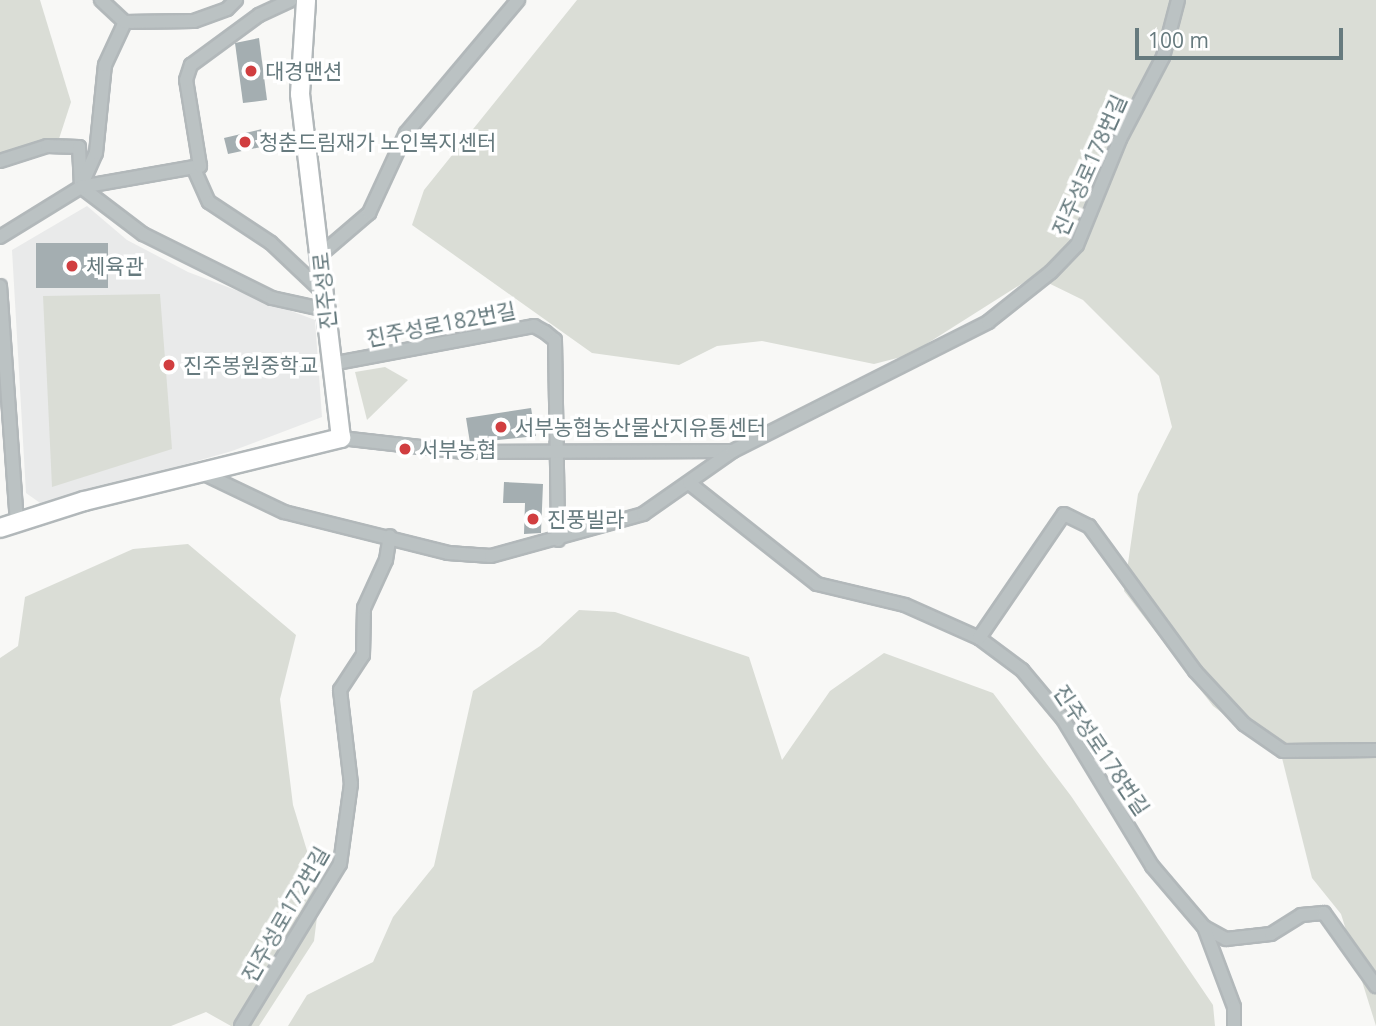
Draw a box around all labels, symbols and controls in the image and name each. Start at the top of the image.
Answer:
scale bar [1138,14,1346,58]
text: 100 m [1148,26,1209,54]
place label: 대경맨션 [265,58,342,84]
marker: 대경맨션 [243,63,259,79]
street label: 진주성로178번길 [1047,90,1131,240]
place label: 청춘드림재가 노인복지센터 [259,129,496,155]
marker: 청춘드림재가 노인복지센터 [237,134,253,150]
street label: 진주성로 [307,251,341,331]
place label: 체육관 [86,253,144,279]
marker: 체육관 [64,258,80,274]
street label: 진주성로182번길 [364,297,518,351]
place label: 진주봉원중학교 [183,352,318,378]
marker: 진주봉원중학교 [161,357,177,373]
place label: 서부농협농산물산지유통센터 [515,414,766,440]
marker: 서부농협농산물산지유통센터 [493,419,509,435]
place label: 서부농협 [419,436,496,462]
marker: 서부농협 [397,441,413,457]
place label: 진풍빌라 [547,506,624,532]
marker: 진풍빌라 [525,511,541,527]
street label: 진주성로178번길 [1049,680,1155,820]
street label: 진주성로172번길 [236,842,334,986]

